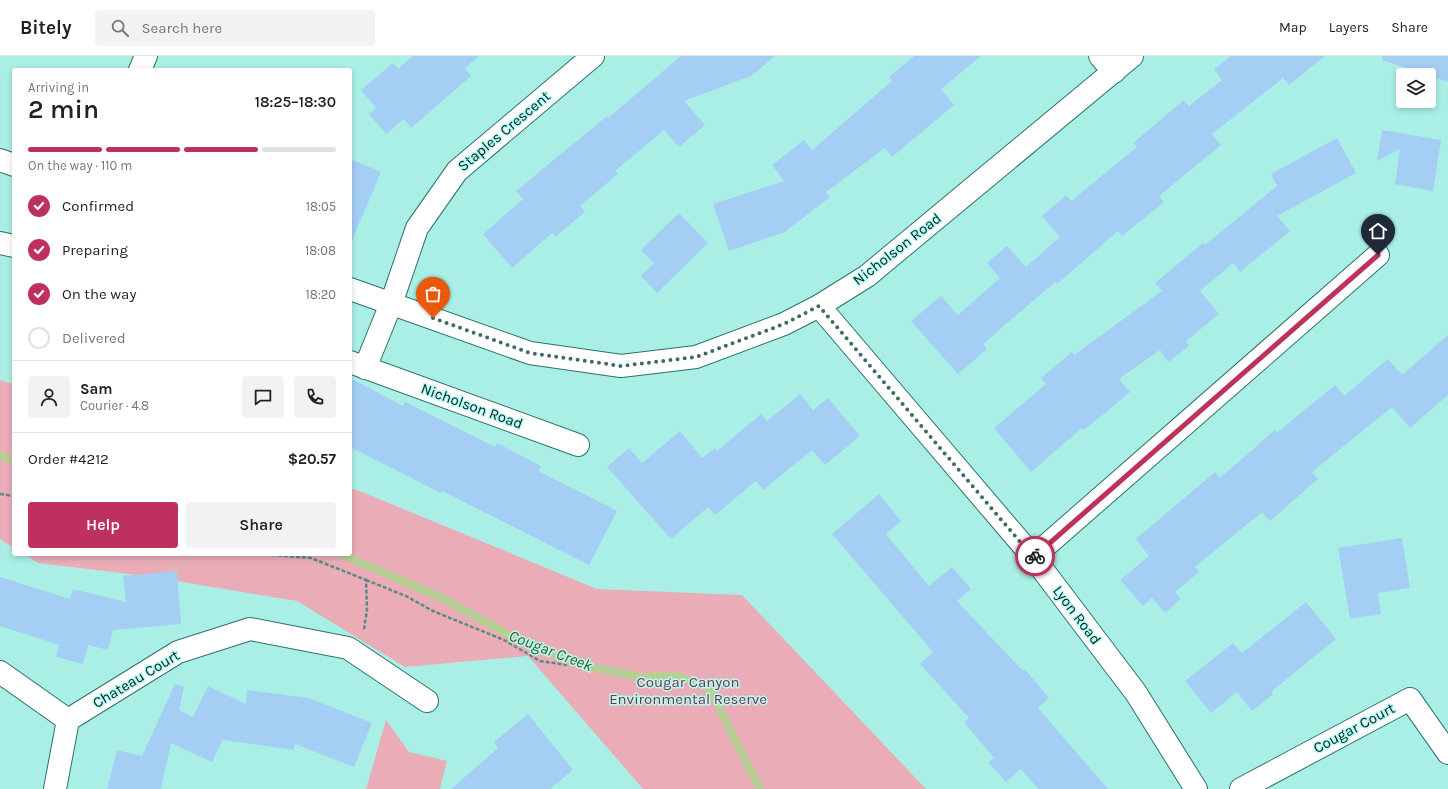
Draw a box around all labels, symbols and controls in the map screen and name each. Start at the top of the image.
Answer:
search box [95,10,375,46]
text: Bitely [20,17,71,39]
icon: search [109,17,131,39]
text: Search here [141,19,222,37]
text: Map [1279,19,1307,36]
text: Layers [1329,19,1369,36]
text: Share [1391,19,1428,36]
map controls [1396,68,1436,108]
button: layers [1396,68,1436,108]
text: Arriving in [28,80,89,95]
street label: Staples Crescent [454,87,554,175]
text: 18:25–18:30 [255,93,336,111]
text: 2 min [28,94,99,125]
text: On the way · 110 m [28,158,133,173]
icon: check [28,195,50,217]
text: Confirmed [62,197,134,215]
text: 18:05 [306,199,336,214]
street label: Nicholson Road [849,209,945,289]
pin [1361,214,1395,255]
icon: home [1367,220,1389,242]
icon: check [28,239,50,261]
text: Preparing [62,241,128,259]
text: 18:08 [305,243,336,258]
pin [416,277,450,318]
icon: check [28,283,50,305]
icon: bag [422,283,444,305]
text: On the way [62,285,136,303]
text: 18:20 [305,287,336,302]
text: Delivered [62,329,126,347]
button: person [28,376,70,418]
button: chat [242,376,284,418]
button: phone [294,376,336,418]
street label: Nicholson Road [419,379,525,433]
text: Sam [80,380,113,398]
text: Courier · 4.8 [80,398,149,413]
text: Order #4212 [28,450,109,468]
text: $20.57 [288,450,336,468]
button: Help [28,502,178,548]
button: Share [186,502,336,548]
courier [1015,536,1055,576]
icon: bike [1024,545,1046,567]
street label: Lyon Road [1049,582,1105,648]
water label: Cougar Creek [506,626,596,675]
street label: Chateau Court [89,646,183,712]
park label: Cougar Canyon Environmental Reserve [609,673,767,708]
street label: Cougar Court [1310,699,1398,757]

